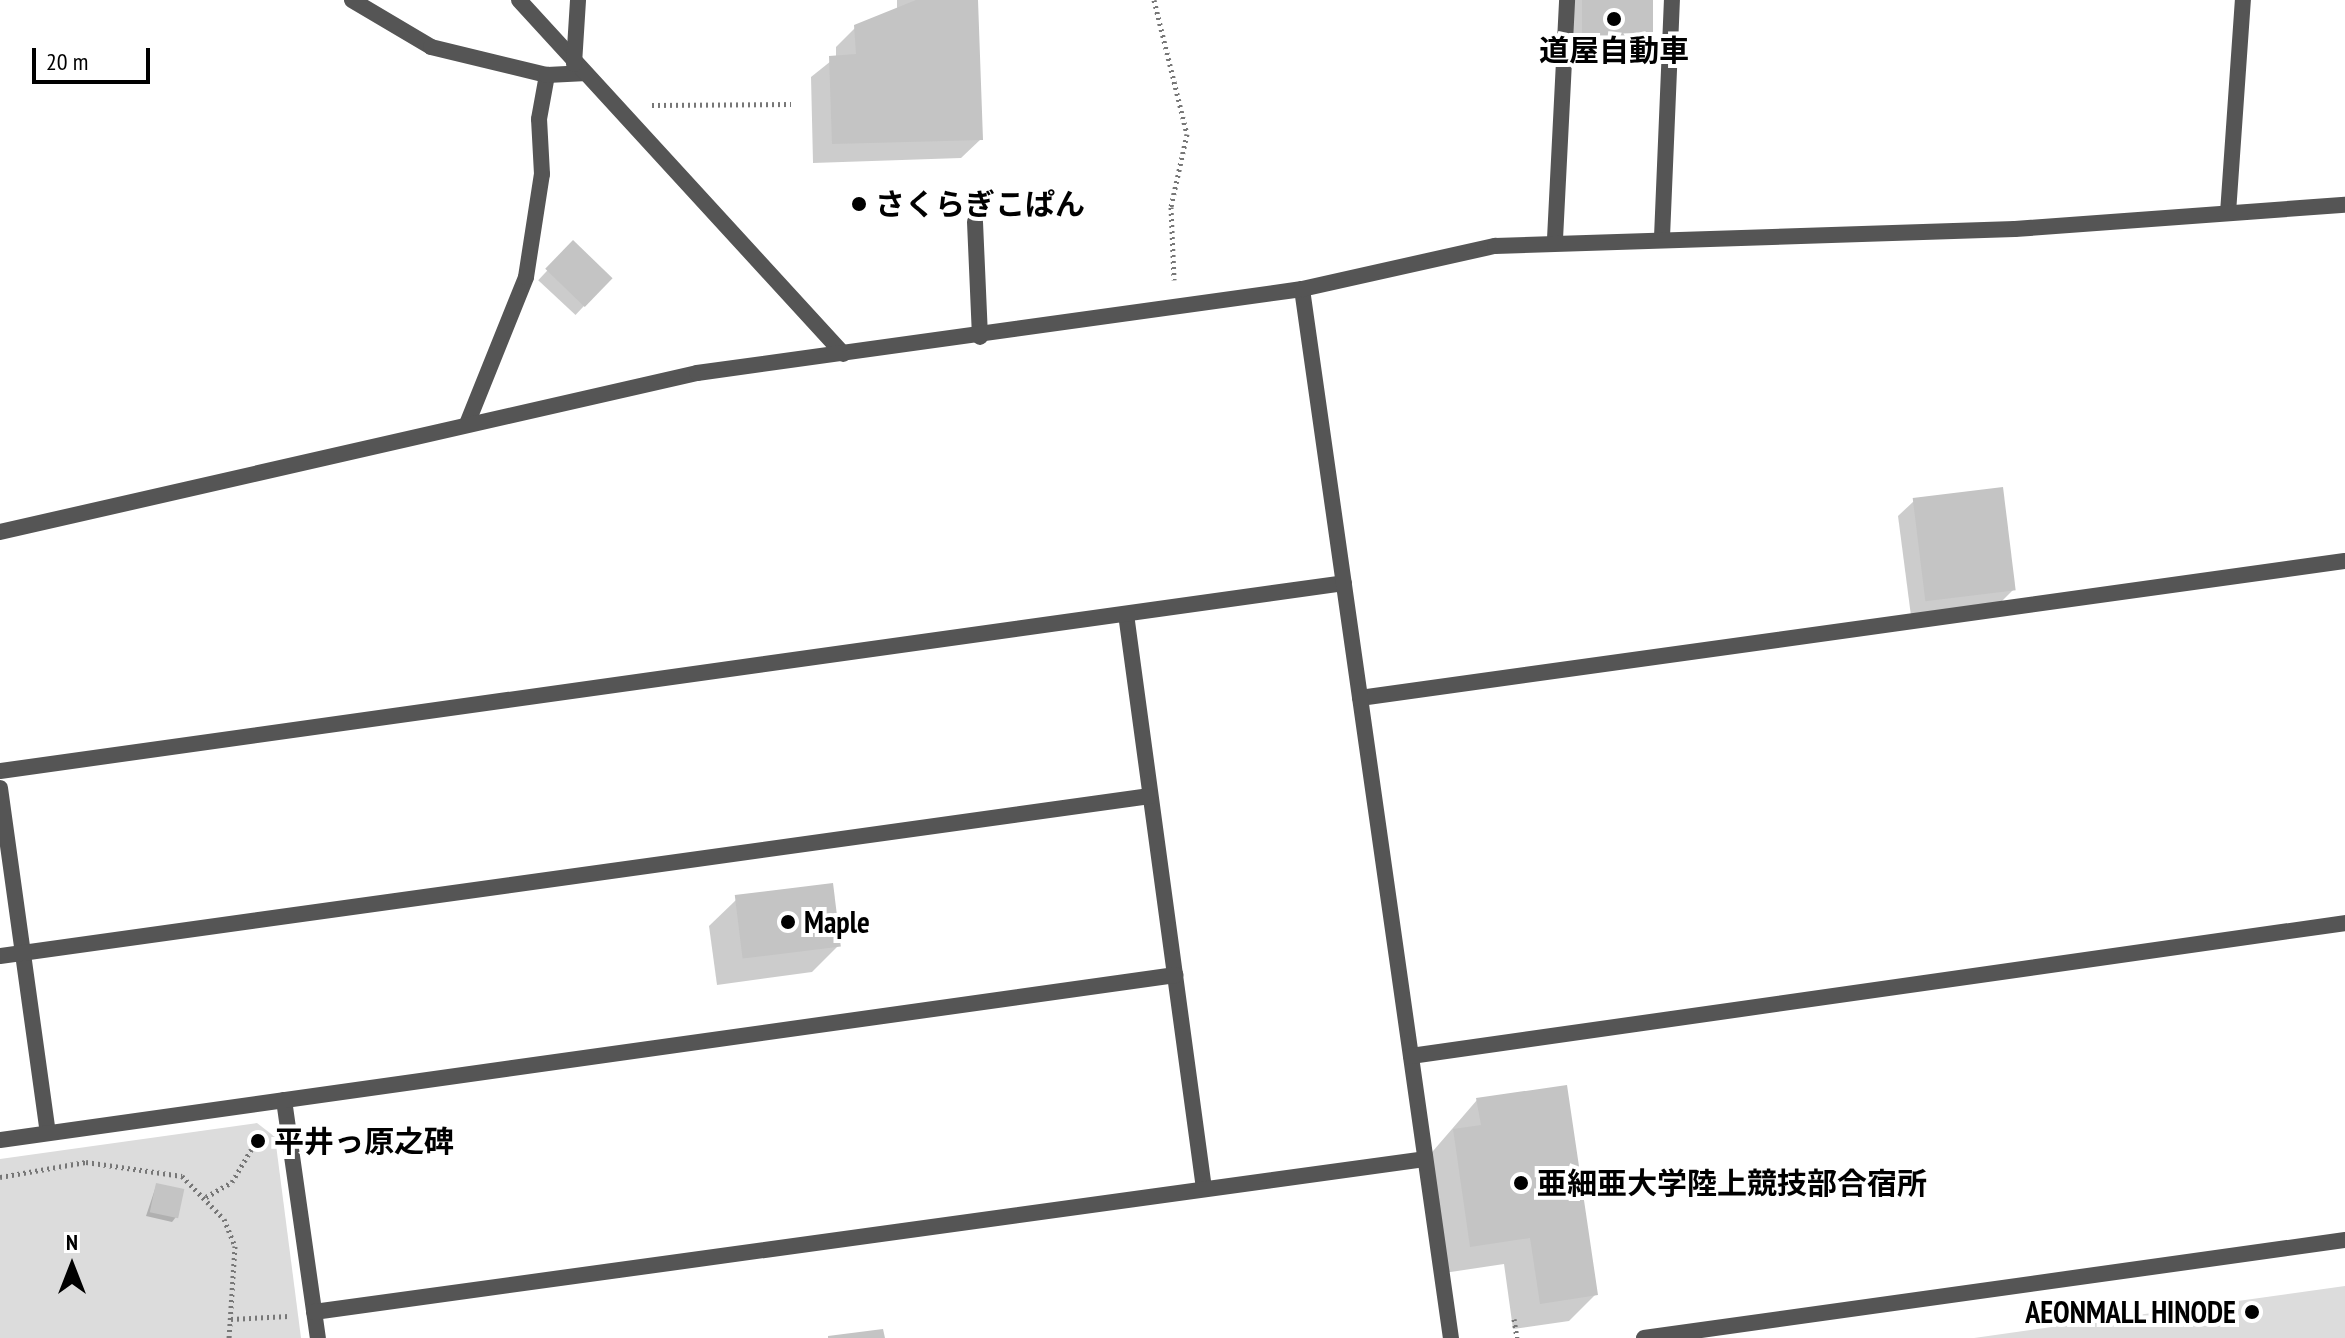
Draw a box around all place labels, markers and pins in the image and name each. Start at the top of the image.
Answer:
marker: 道屋自動車 [1605,10,1623,28]
place label: 道屋自動車 [1539,32,1689,68]
place label: さくらぎこぱん [875,186,1085,222]
marker: さくらぎこぱん [850,195,868,213]
place label: Maple [804,904,870,940]
marker: Maple [779,913,797,931]
place label: 平井っ原之碑 [274,1123,454,1159]
marker: 平井っ原之碑 [249,1132,267,1150]
place label: 亜細亜大学陸上競技部合宿所 [1537,1165,1927,1201]
marker: 亜細亜大学陸上競技部合宿所 [1512,1174,1530,1192]
place label: AEONMALL HINODE [2024,1294,2236,1330]
marker: AEONMALL HINODE [2243,1303,2261,1321]

